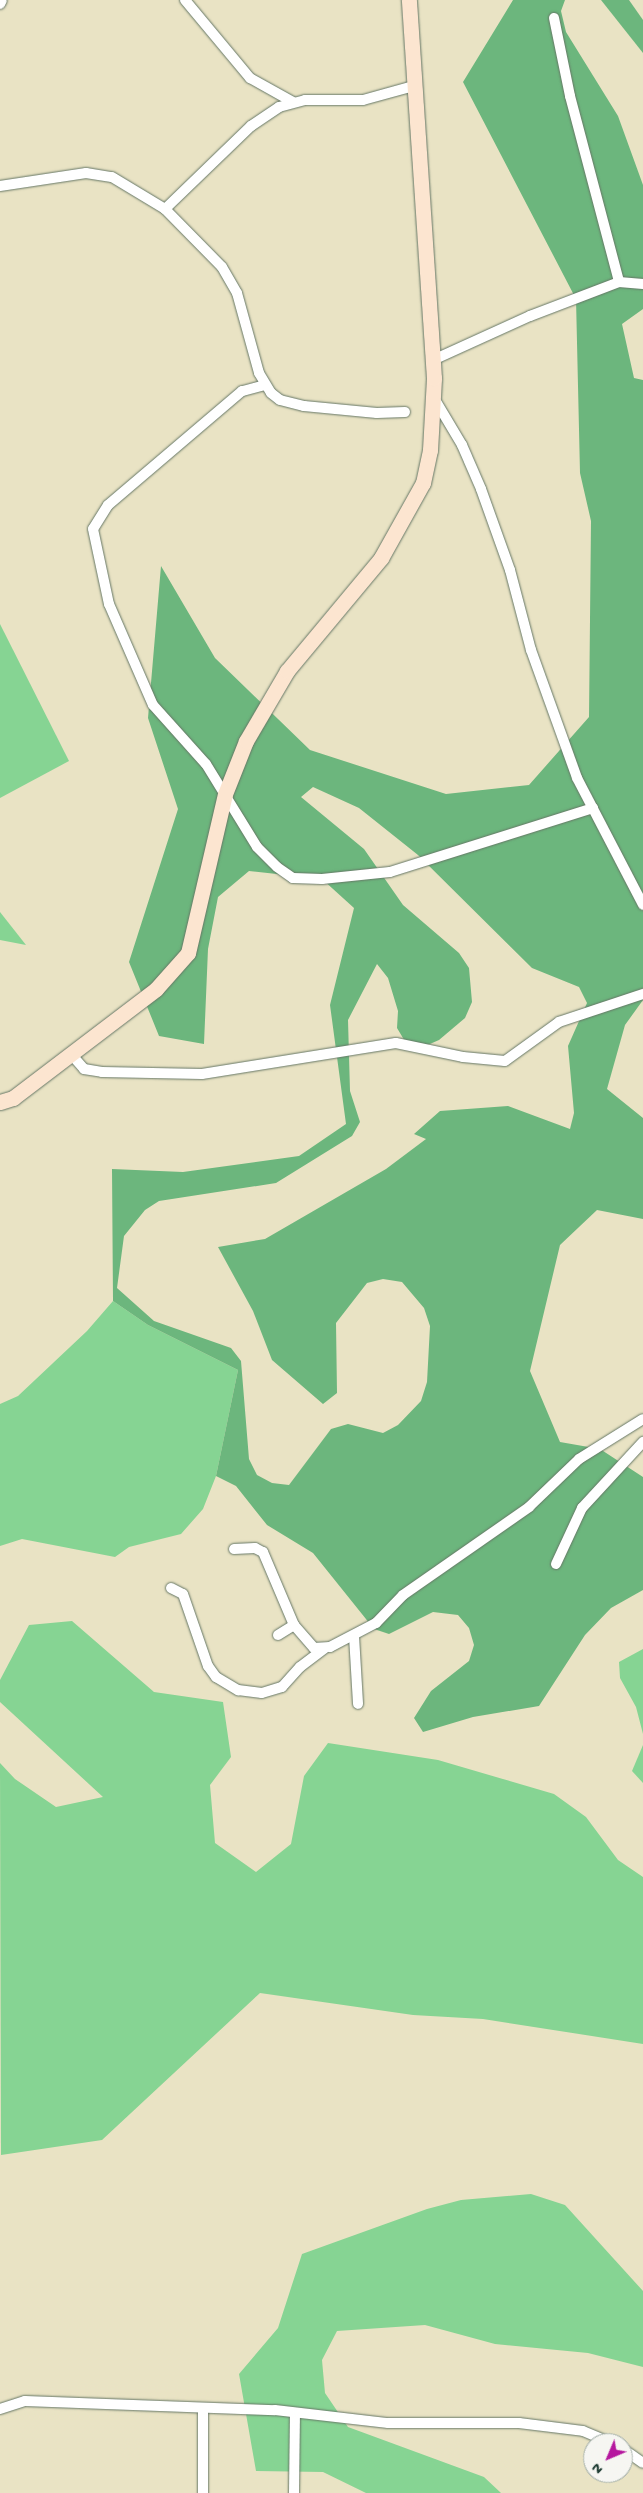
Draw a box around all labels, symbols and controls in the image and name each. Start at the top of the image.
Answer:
north arrow [583,2433,633,2483]
text: N [589,2459,607,2478]

